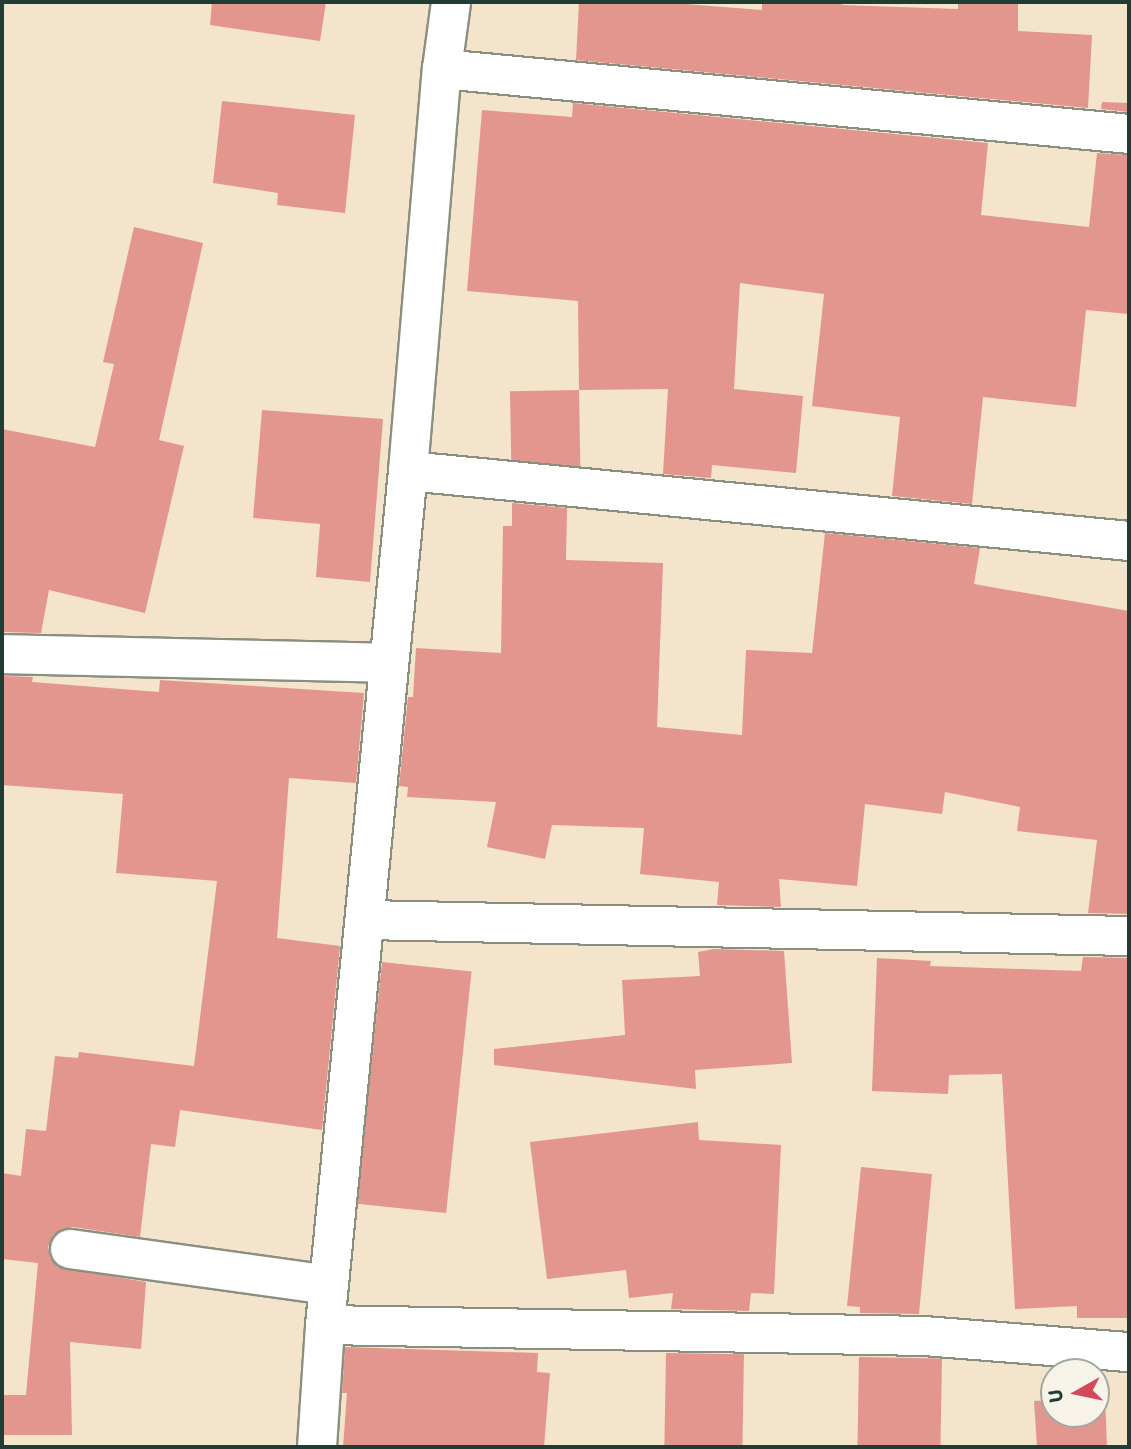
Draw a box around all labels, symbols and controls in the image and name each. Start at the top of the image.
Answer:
north arrow [1040,1358,1110,1428]
text: U [1042,1388,1069,1404]

